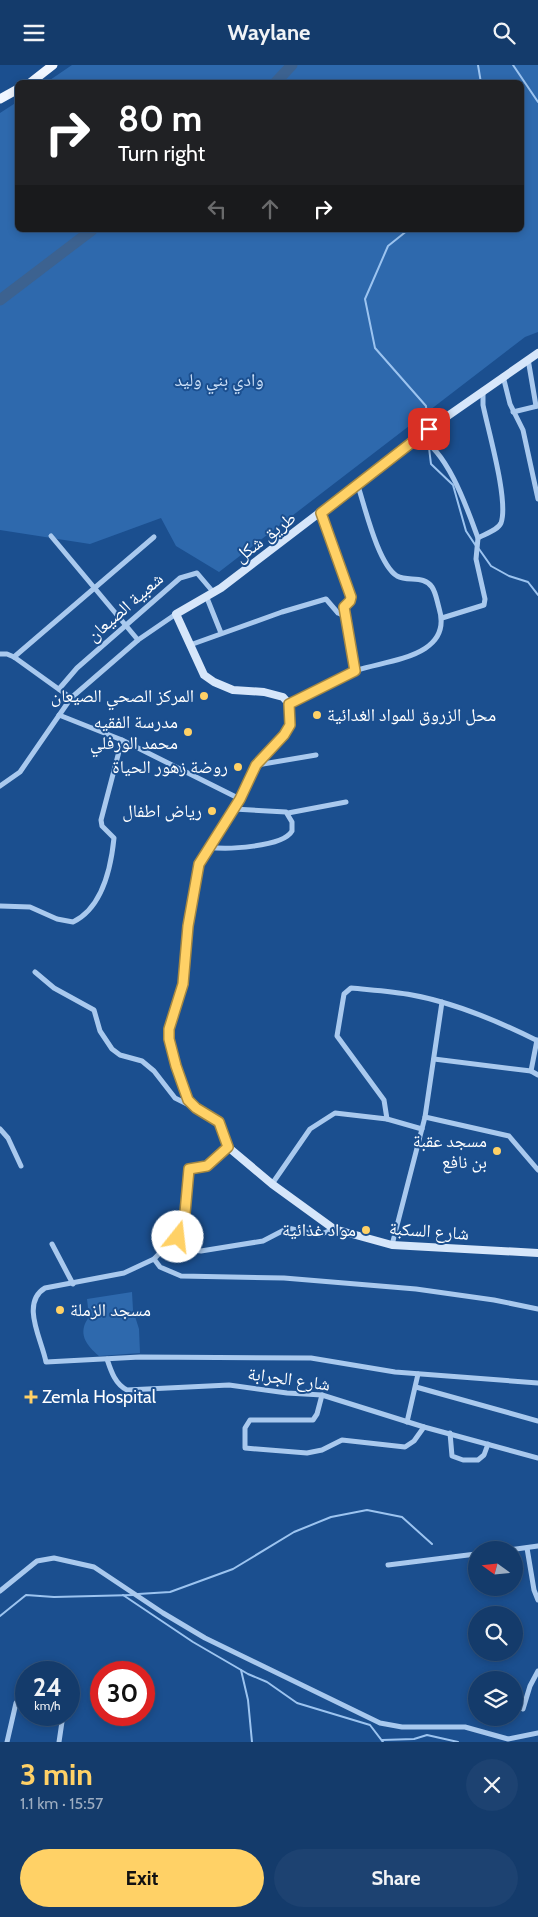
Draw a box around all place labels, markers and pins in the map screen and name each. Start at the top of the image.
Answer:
pin [408,408,450,450]
place label: المركز الصحي الصيعان [51,685,194,711]
marker: المركز الصحي الصيعان [198,690,210,702]
place label: محل الزروق للمواد الغدائية [327,704,496,726]
marker: محل الزروق للمواد الغدائية [311,709,323,721]
place label: مدرسة الفقيه محمد الورفلي [90,711,178,758]
marker: مدرسة الفقيه محمد الورفلي [182,726,194,738]
place label: روضة زهور الحياة [112,756,228,778]
marker: روضة زهور الحياة [232,761,244,773]
place label: رياض اطفال [122,800,202,822]
marker: رياض اطفال [206,805,218,817]
place label: مسجد عقبة بن نافع [413,1130,487,1174]
marker: مسجد عقبة بن نافع [491,1145,503,1157]
place label: مواد غذائية [282,1219,356,1241]
marker: مواد غذائية [360,1224,372,1236]
place label: مسجد الزملة [70,1299,151,1321]
marker: مسجد الزملة [54,1304,66,1316]
place label: Zemla Hospital [42,1386,157,1408]
marker: Zemla Hospital [24,1390,38,1404]

